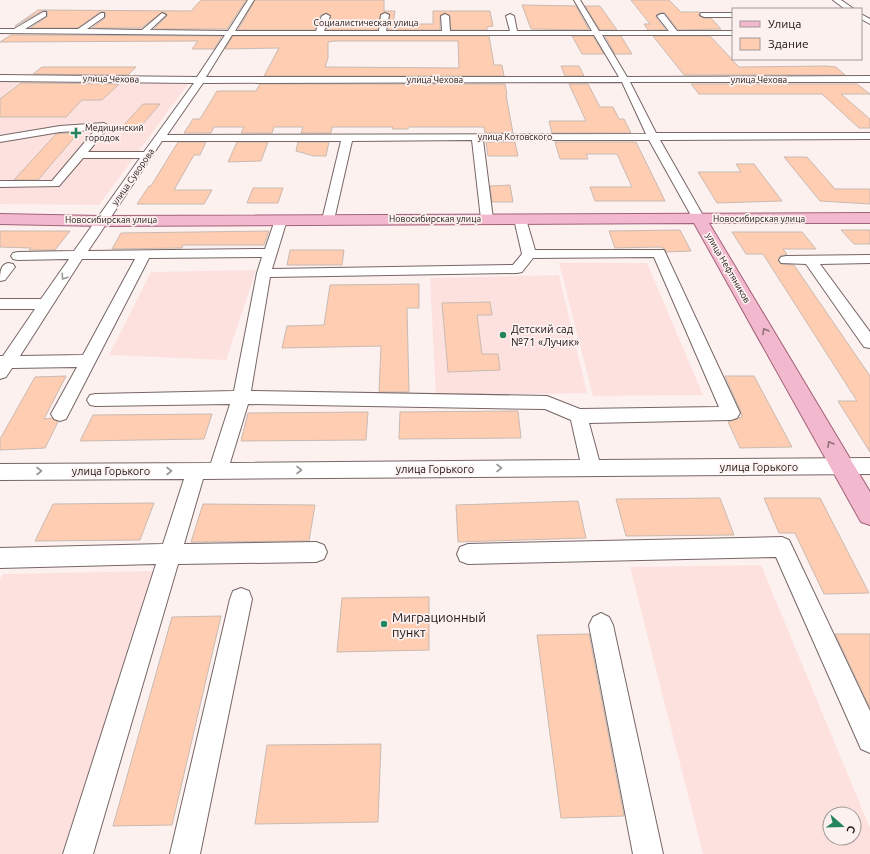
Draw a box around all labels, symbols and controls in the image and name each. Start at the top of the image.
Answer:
legend [732,8,862,60]
text: Улица [768,17,801,30]
street label: Социалистическая улица [314,18,418,28]
text: Здание [768,37,809,50]
street label: улица Чехова [83,74,139,84]
street label: улица Чехова [407,75,463,85]
street label: улица Чехова [731,75,787,85]
place label: Медицинский городок [85,123,144,143]
marker: Медицинский городок [70,127,82,139]
street label: улица Котовского [478,132,552,142]
street label: улица Суворова [110,147,156,207]
street label: Новосибирская улица [389,214,481,224]
street label: Новосибирская улица [713,214,805,224]
street label: Новосибирская улица [65,215,157,225]
street label: улица Нефтяников [704,231,752,305]
one-way arrow [61,273,69,280]
place label: Детский сад №71 «Лучик» [511,323,579,348]
one-way arrow [762,328,769,335]
marker: Детский сад №71 «Лучик» [498,330,508,340]
one-way arrow [828,441,835,448]
street label: улица Горького [720,461,798,473]
street label: улица Горького [396,463,474,475]
one-way arrow [496,464,502,472]
street label: улица Горького [72,465,150,477]
one-way arrow [296,466,302,474]
one-way arrow [36,467,42,476]
one-way arrow [166,467,172,475]
place label: Миграционный пункт [392,610,486,639]
marker: Миграционный пункт [379,619,389,629]
north arrow [822,806,862,846]
text: С [845,824,858,835]

